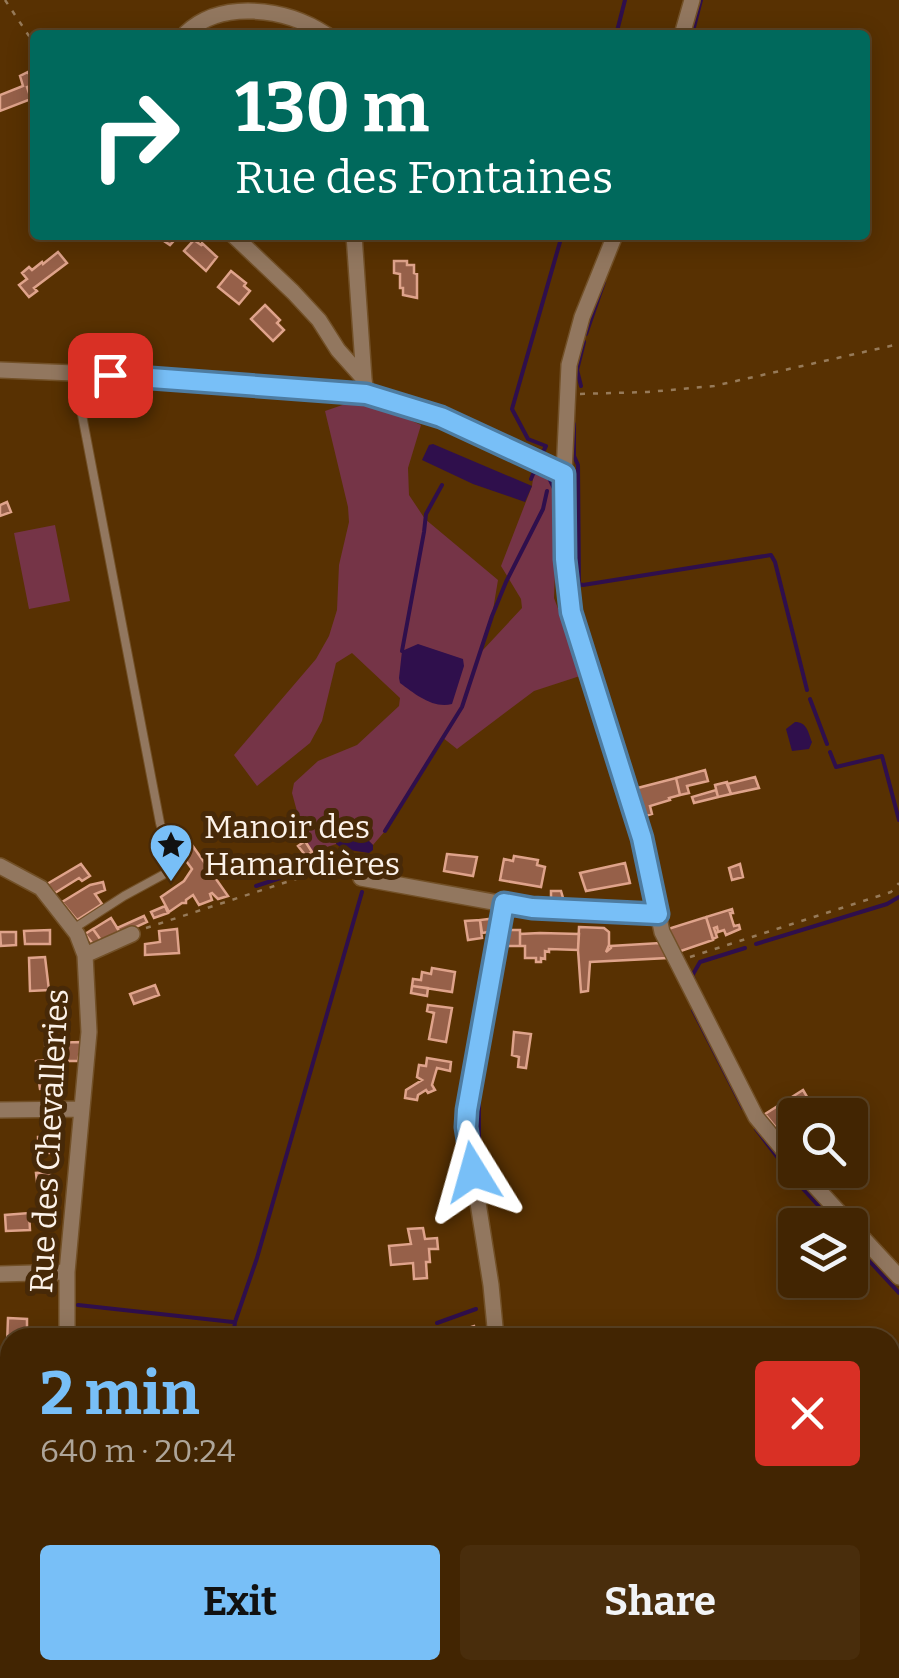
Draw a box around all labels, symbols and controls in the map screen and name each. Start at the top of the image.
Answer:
text: 130 m [235,66,429,150]
icon: right [70,70,200,200]
text: Rue des Fontaines [235,151,613,205]
pin [68,333,153,418]
icon: arrive [83,348,138,403]
place label: Manoir des Hamardières [204,808,400,883]
place icon: Manoir des Hamardières [148,822,194,883]
street label: Rue des Chevalleries [22,988,76,1294]
map controls [778,1098,868,1298]
button: search [778,1098,868,1188]
position arrow [421,1120,525,1224]
button: layers [778,1208,868,1298]
text: 2 min [40,1358,200,1430]
button: close [755,1361,860,1466]
text: 640 m · 20:24 [40,1432,235,1470]
button: Exit [40,1545,440,1660]
button: Share [460,1545,860,1660]

